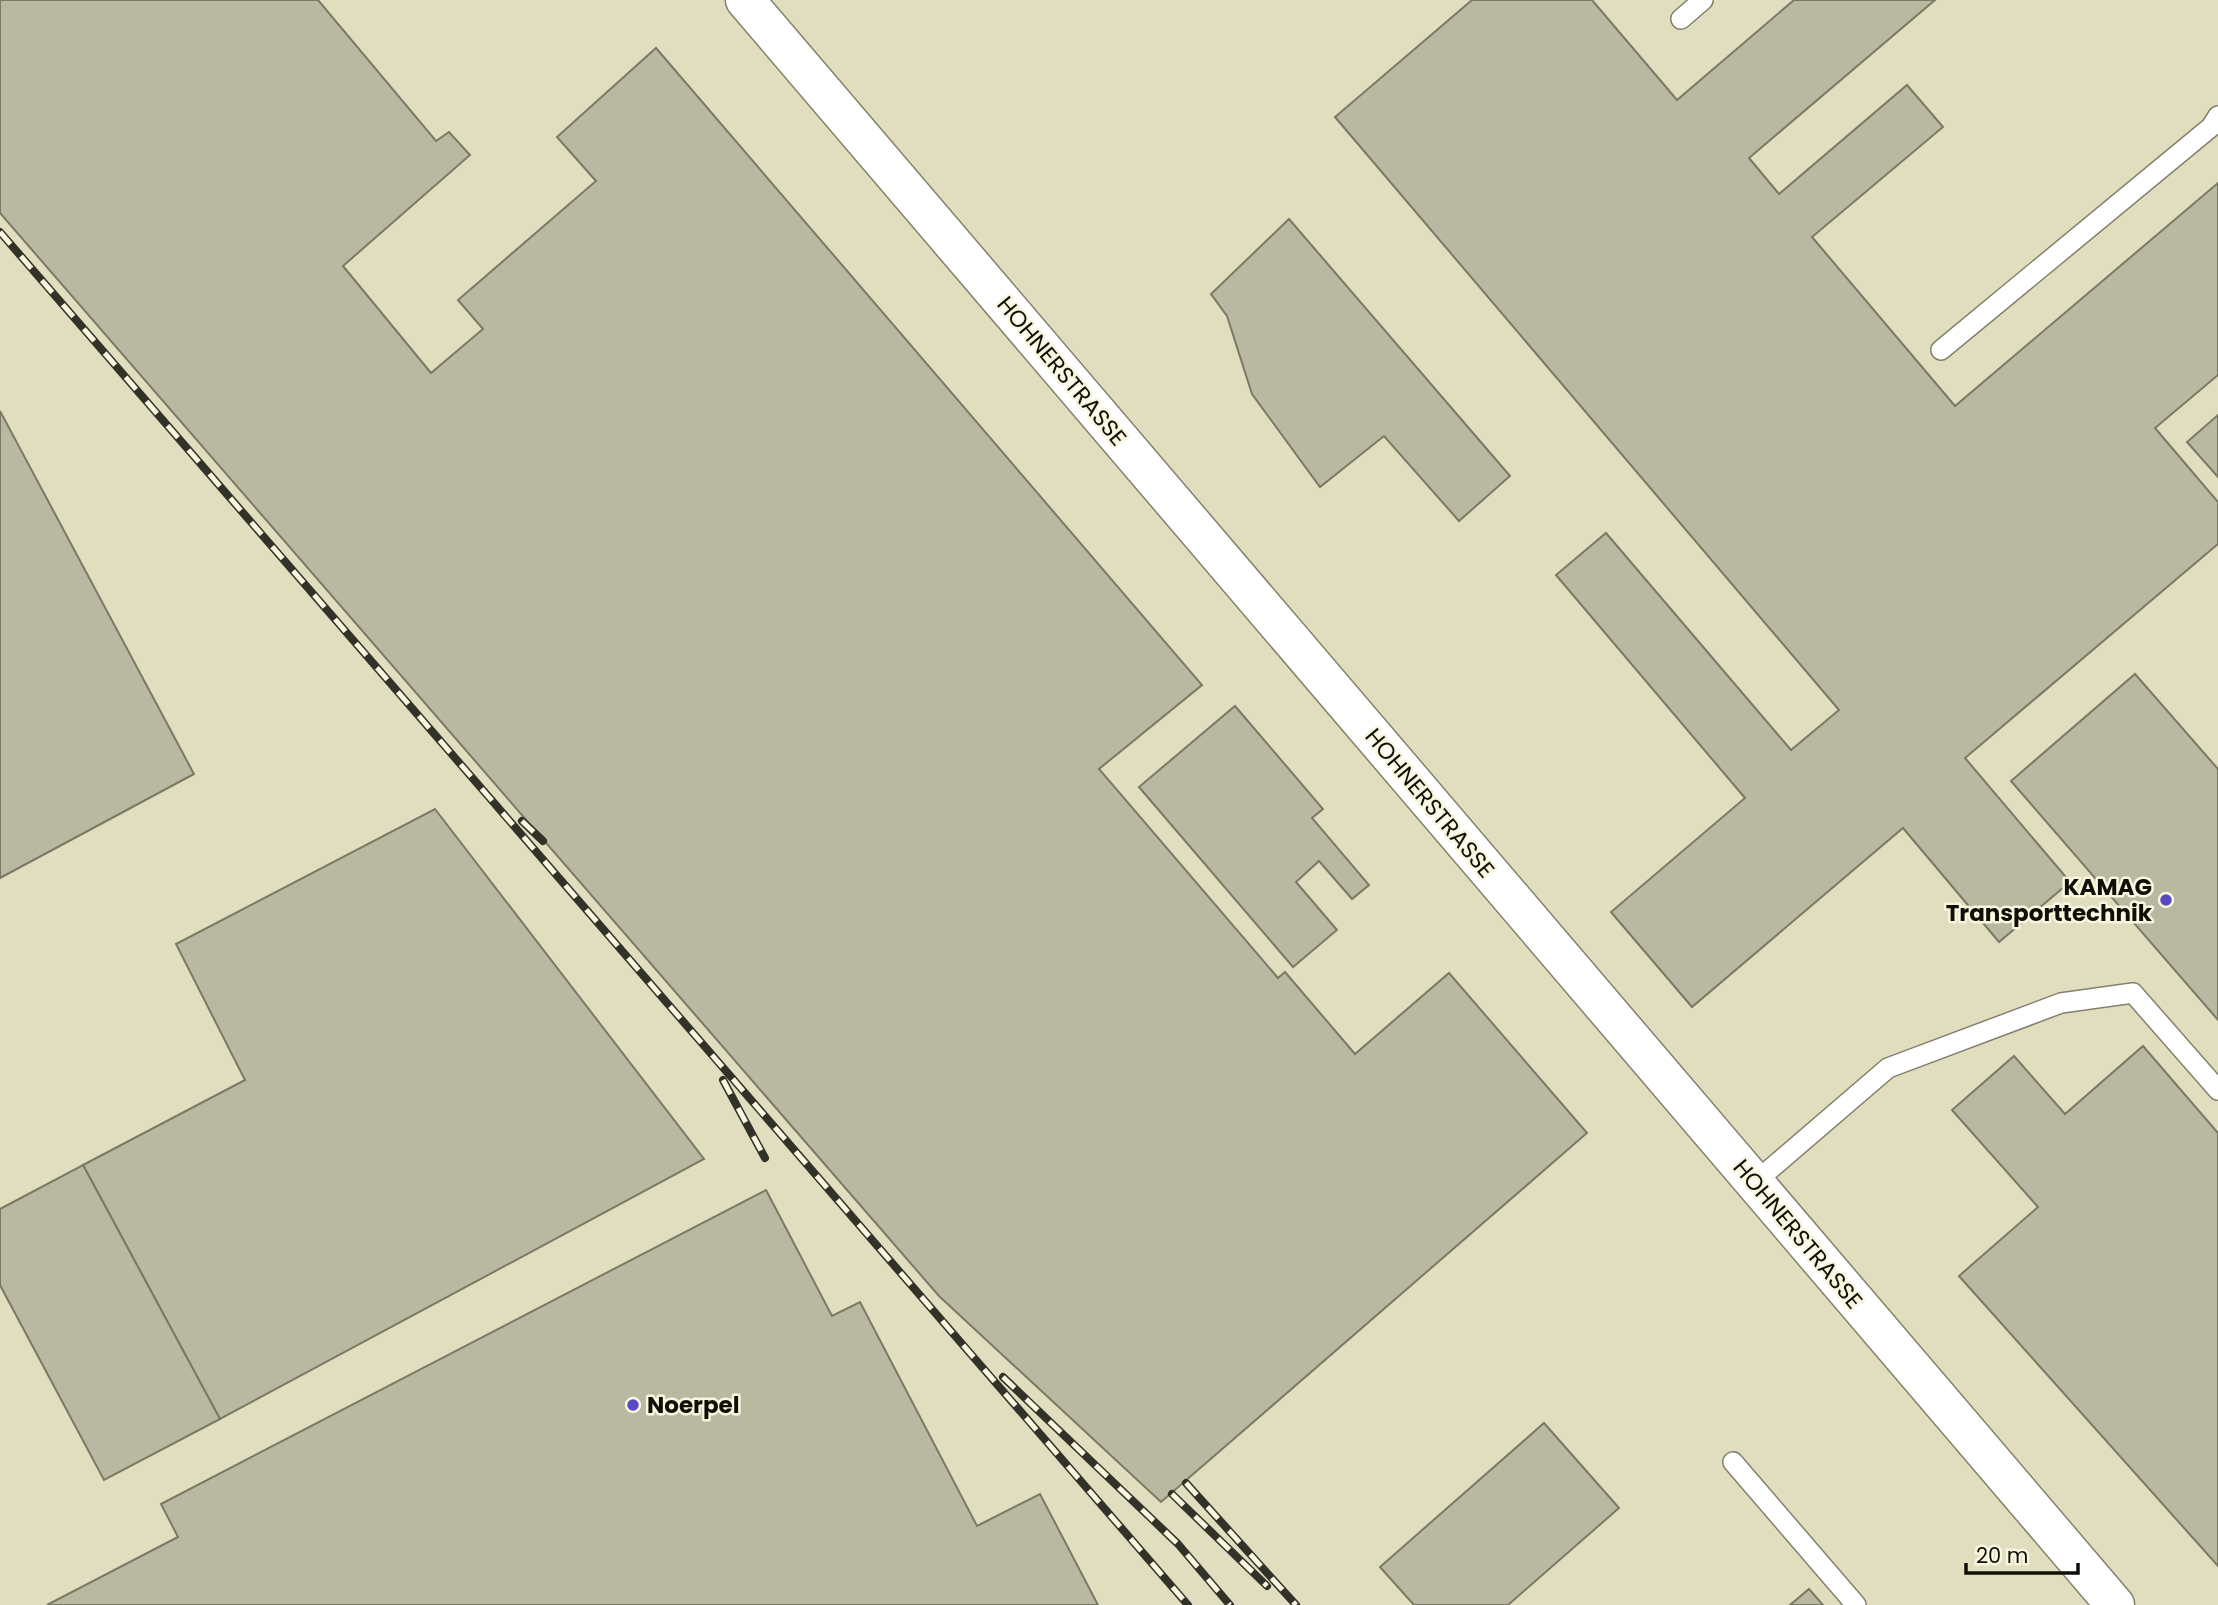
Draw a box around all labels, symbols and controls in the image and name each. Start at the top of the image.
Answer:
street label: HOHNERSTRASSE [990,289,1134,453]
street label: HOHNERSTRASSE [1358,721,1502,885]
place label: KAMAG Transporttechnik [1946,871,2153,929]
marker: KAMAG Transporttechnik [2158,892,2174,908]
street label: HOHNERSTRASSE [1726,1152,1870,1316]
place label: Noerpel [647,1389,740,1421]
marker: Noerpel [625,1397,641,1413]
scale bar [1966,1532,2078,1576]
text: 20 m [1976,1541,2029,1570]

